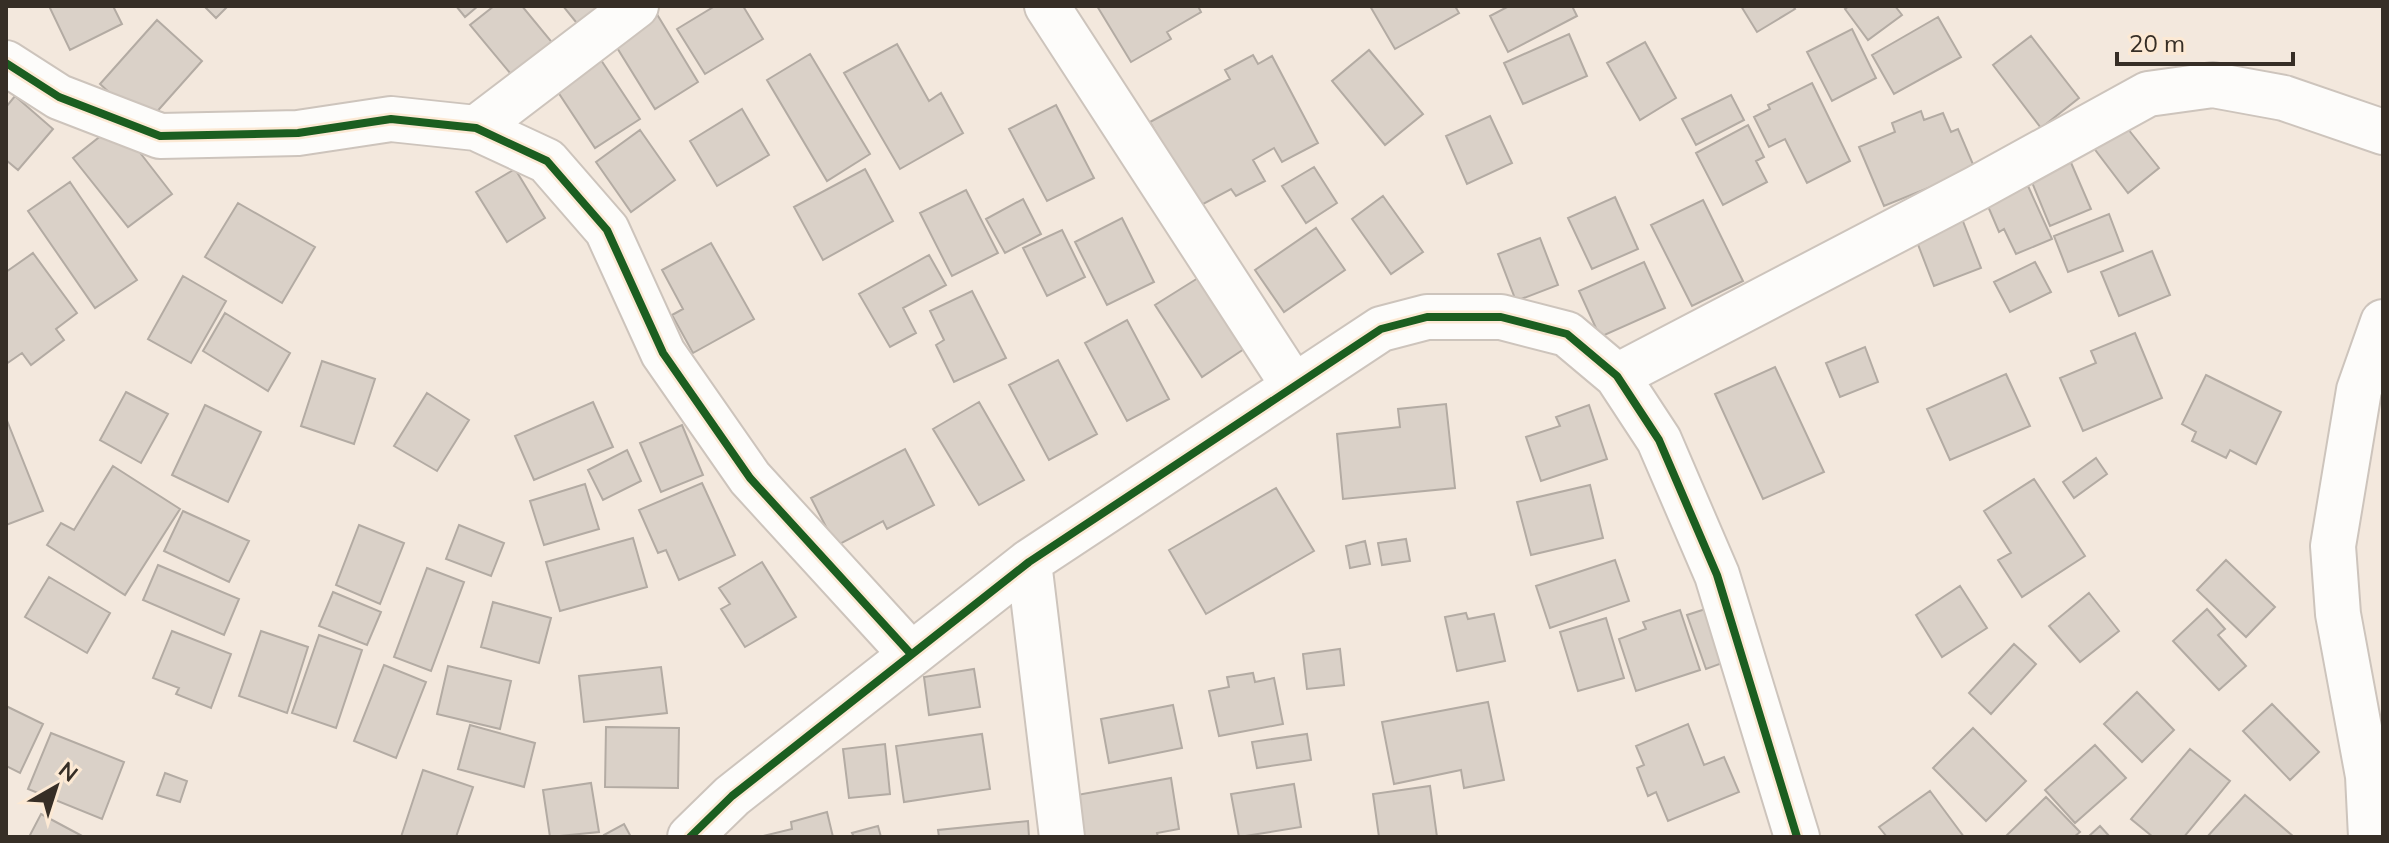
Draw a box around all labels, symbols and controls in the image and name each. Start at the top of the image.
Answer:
scale bar [2117,16,2293,66]
text: 20 m [2129,28,2185,58]
north arrow [16,747,96,827]
text: N [53,755,84,788]

